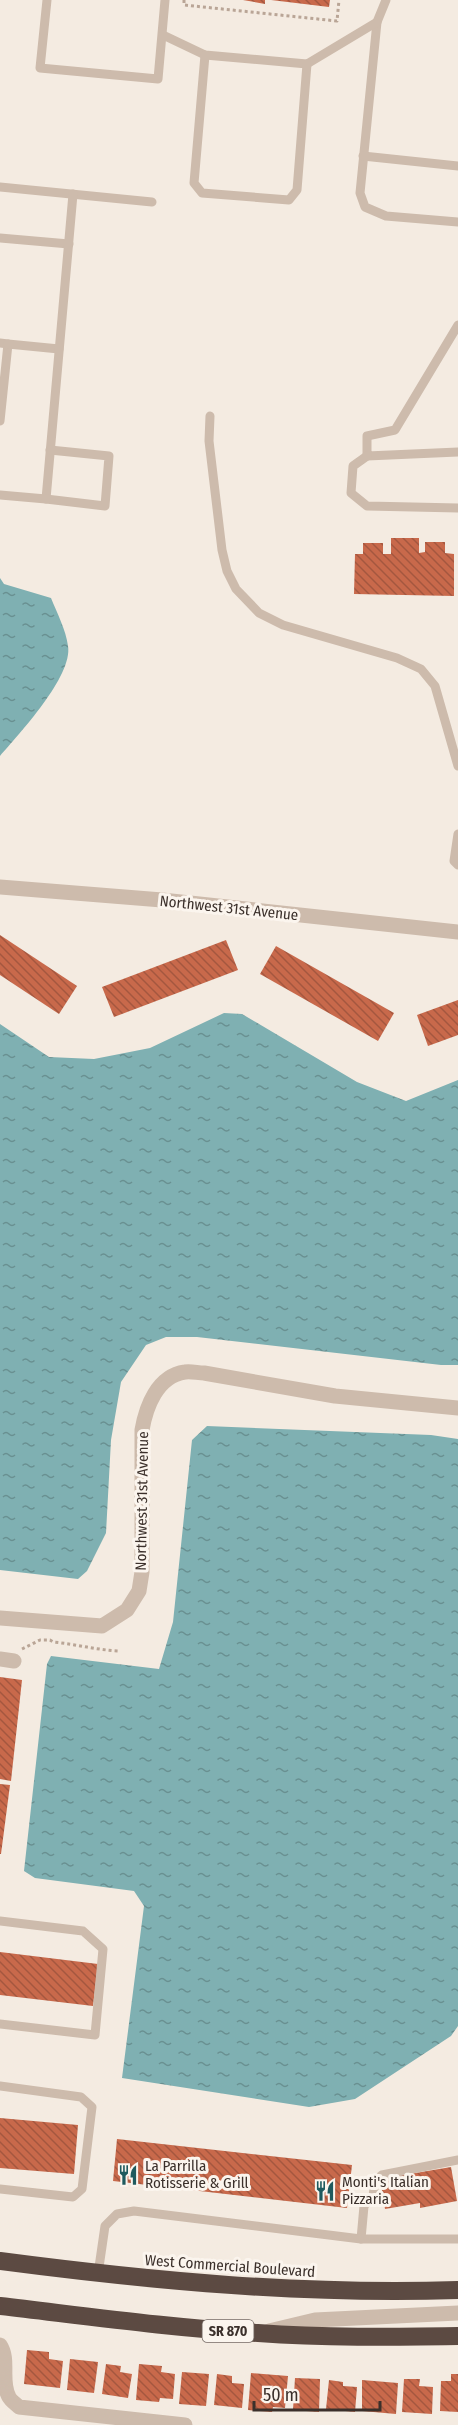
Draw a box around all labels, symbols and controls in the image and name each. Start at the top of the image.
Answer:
street label: Northwest 31st Avenue [159,892,299,924]
street label: Northwest 31st Avenue [132,1431,152,1571]
place label: La Parrilla Rotisserie & Grill [145,2157,249,2192]
restaurant icon: La Parrilla Rotisserie & Grill [116,2163,140,2187]
place label: Monti's Italian Pizzaria [342,2173,429,2208]
restaurant icon: Monti's Italian Pizzaria [313,2179,337,2203]
street label: West Commercial Boulevard [144,2251,316,2281]
road number: SR 870 [202,2320,254,2342]
scale bar [254,2374,380,2412]
text: 50 m [263,2384,299,2406]

